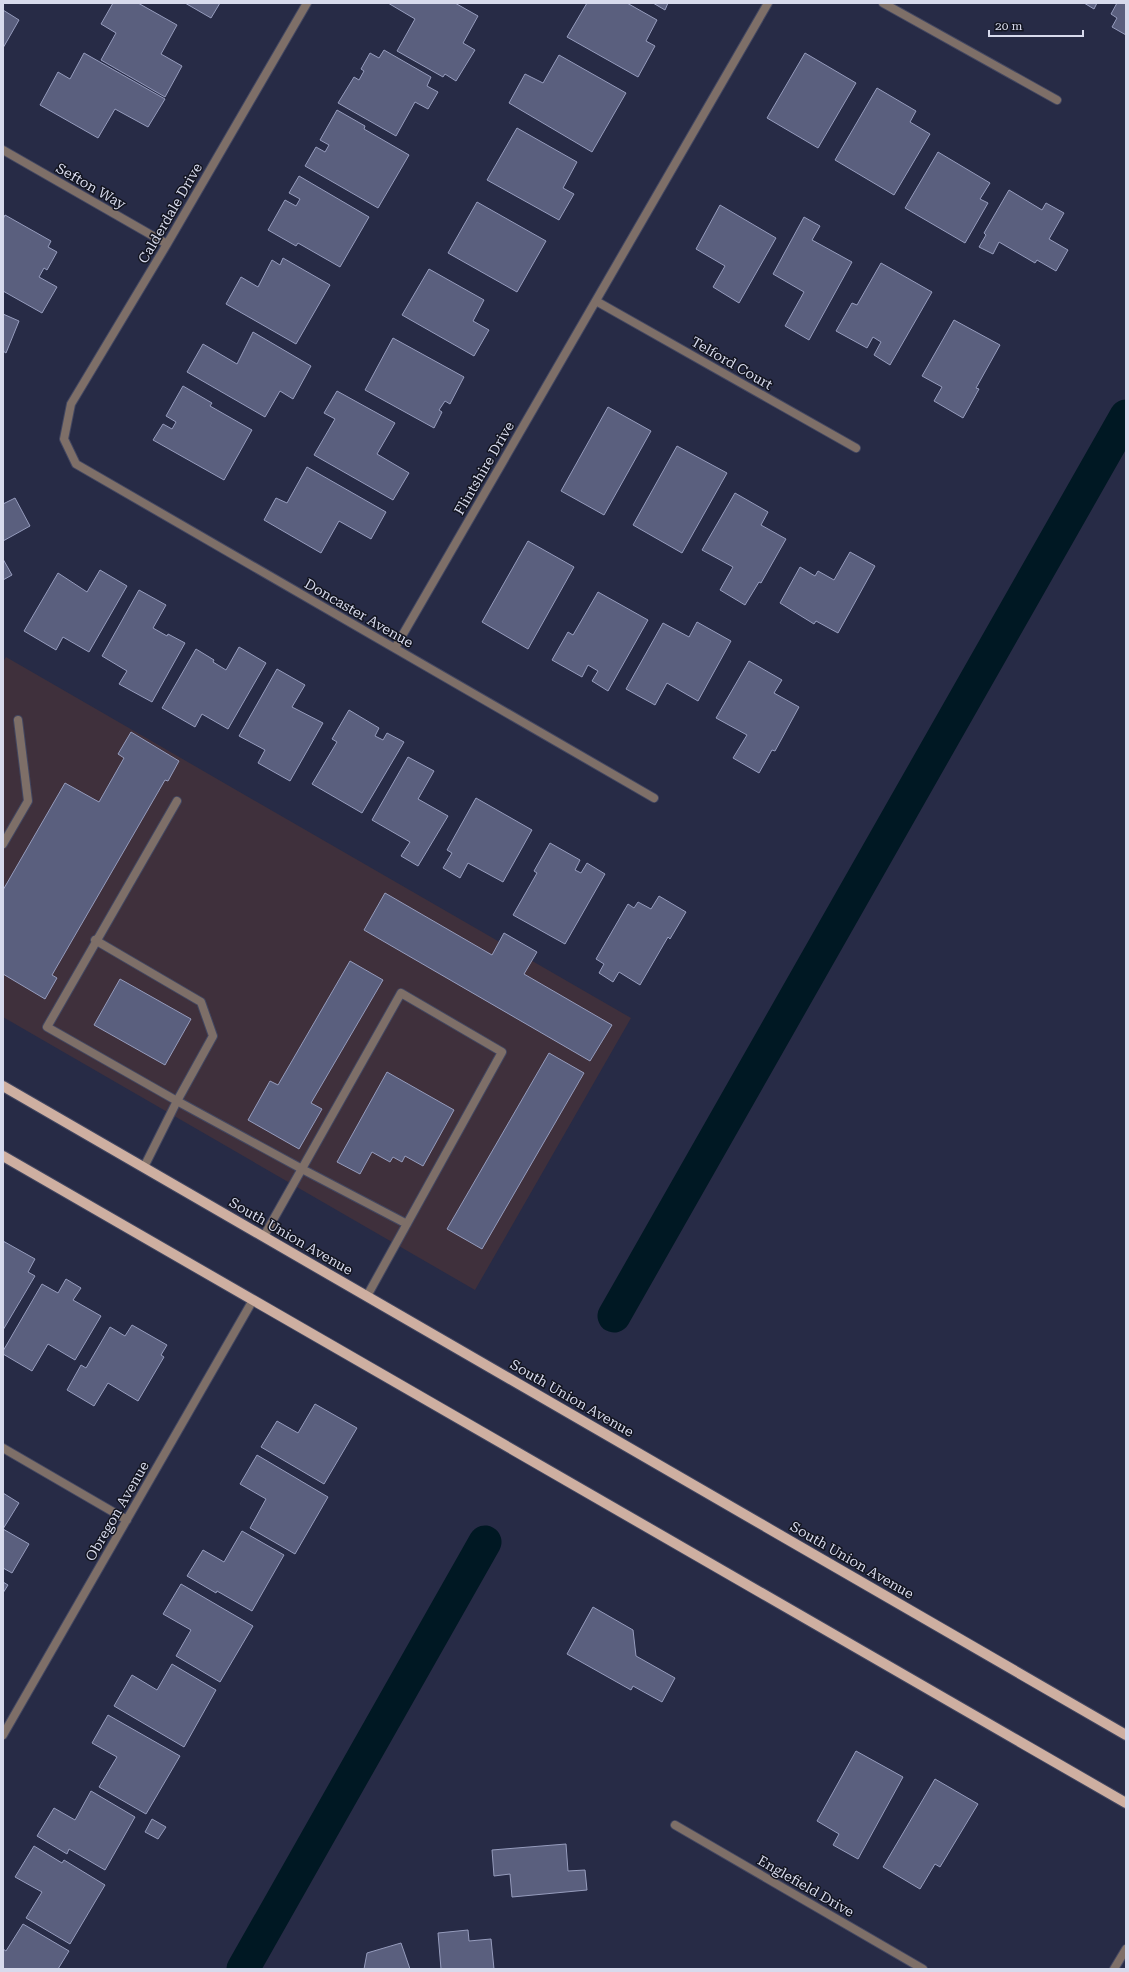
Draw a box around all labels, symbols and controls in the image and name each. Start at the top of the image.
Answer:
scale bar [989,12,1083,38]
text: 20 m [995,19,1022,33]
street label: Sefton Way [53,160,129,213]
street label: Calderdale Drive [135,160,205,266]
street label: Telford Court [689,333,775,393]
street label: Flintshire Drive [451,418,517,517]
street label: Doncaster Avenue [302,575,416,651]
street label: South Union Avenue [226,1194,356,1278]
street label: South Union Avenue [507,1356,637,1440]
street label: Obregon Avenue [82,1458,152,1564]
street label: South Union Avenue [787,1518,917,1602]
street label: Englefield Drive [755,1852,857,1920]

